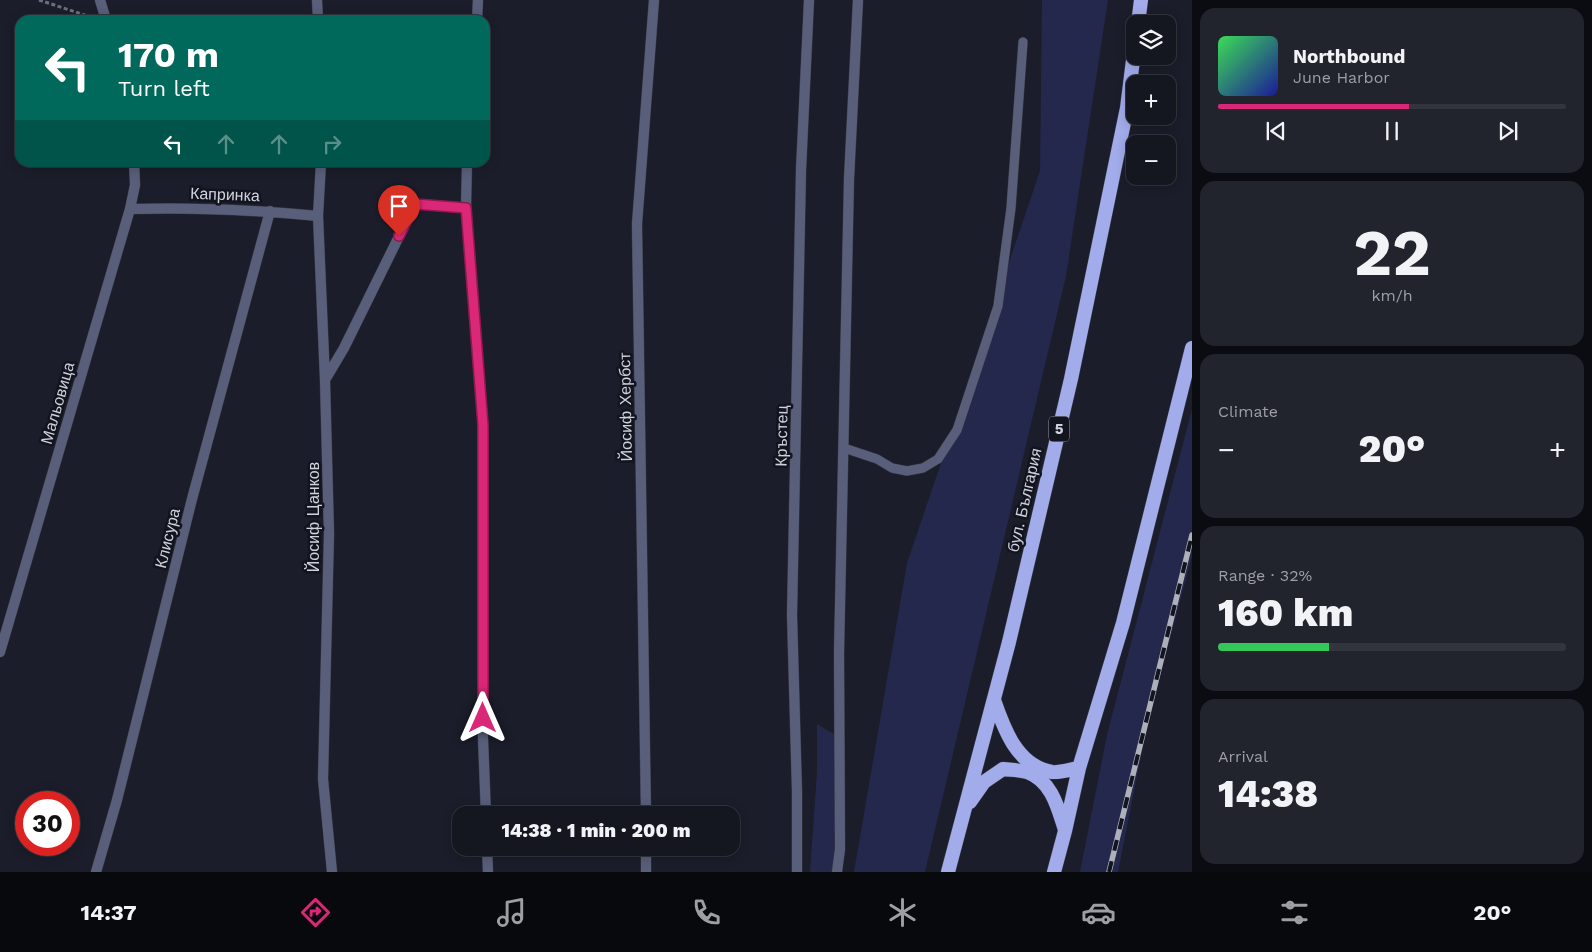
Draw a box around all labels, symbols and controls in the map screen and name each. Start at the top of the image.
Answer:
map controls [1126,15,1176,185]
button: layers [1126,15,1176,65]
text: 170 m [118,34,219,76]
icon: left [35,35,100,100]
text: Northbound [1293,45,1405,68]
text: June Harbor [1293,68,1390,87]
button: + [1126,75,1176,125]
text: Turn left [118,76,210,101]
icon: previous [1262,117,1290,145]
icon: pause [1378,117,1406,145]
icon: next [1494,117,1522,145]
icon: left [159,130,187,158]
icon: ahead [212,130,240,158]
icon: ahead [265,130,293,158]
icon: right [318,130,346,158]
button: − [1126,135,1176,185]
street label: Капринка [190,184,260,205]
pin [378,185,420,236]
icon: arrive [385,192,413,220]
text: 22 [1353,215,1431,291]
text: km/h [1371,286,1413,305]
street label: Йосиф Хербст [615,352,636,462]
street label: Мальовица [37,360,78,446]
text: Climate [1218,402,1278,421]
street label: Кръстец [771,405,792,467]
road number: 5 [1049,416,1069,442]
text: 20° [1359,427,1425,471]
text: − [1218,433,1235,466]
text: + [1549,433,1566,466]
street label: бул. България [1003,446,1046,554]
street label: Йосиф Цанков [304,462,323,572]
street label: Клисура [151,506,184,570]
text: Range · 32% [1218,566,1312,585]
text: 160 km [1218,591,1353,635]
position arrow [456,691,508,743]
text: Arrival [1218,747,1268,766]
text: 14:38 [1218,772,1318,816]
speed limit sign: 30 [15,791,80,856]
text: 14:38 · 1 min · 200 m [501,819,691,842]
icon: directions [298,895,333,930]
icon: music [494,895,529,930]
icon: phone [689,895,724,930]
icon: climate [885,895,920,930]
icon: car [1081,895,1116,930]
icon: filters [1277,895,1312,930]
text: 14:37 [80,900,137,925]
text: 20° [1473,900,1511,925]

